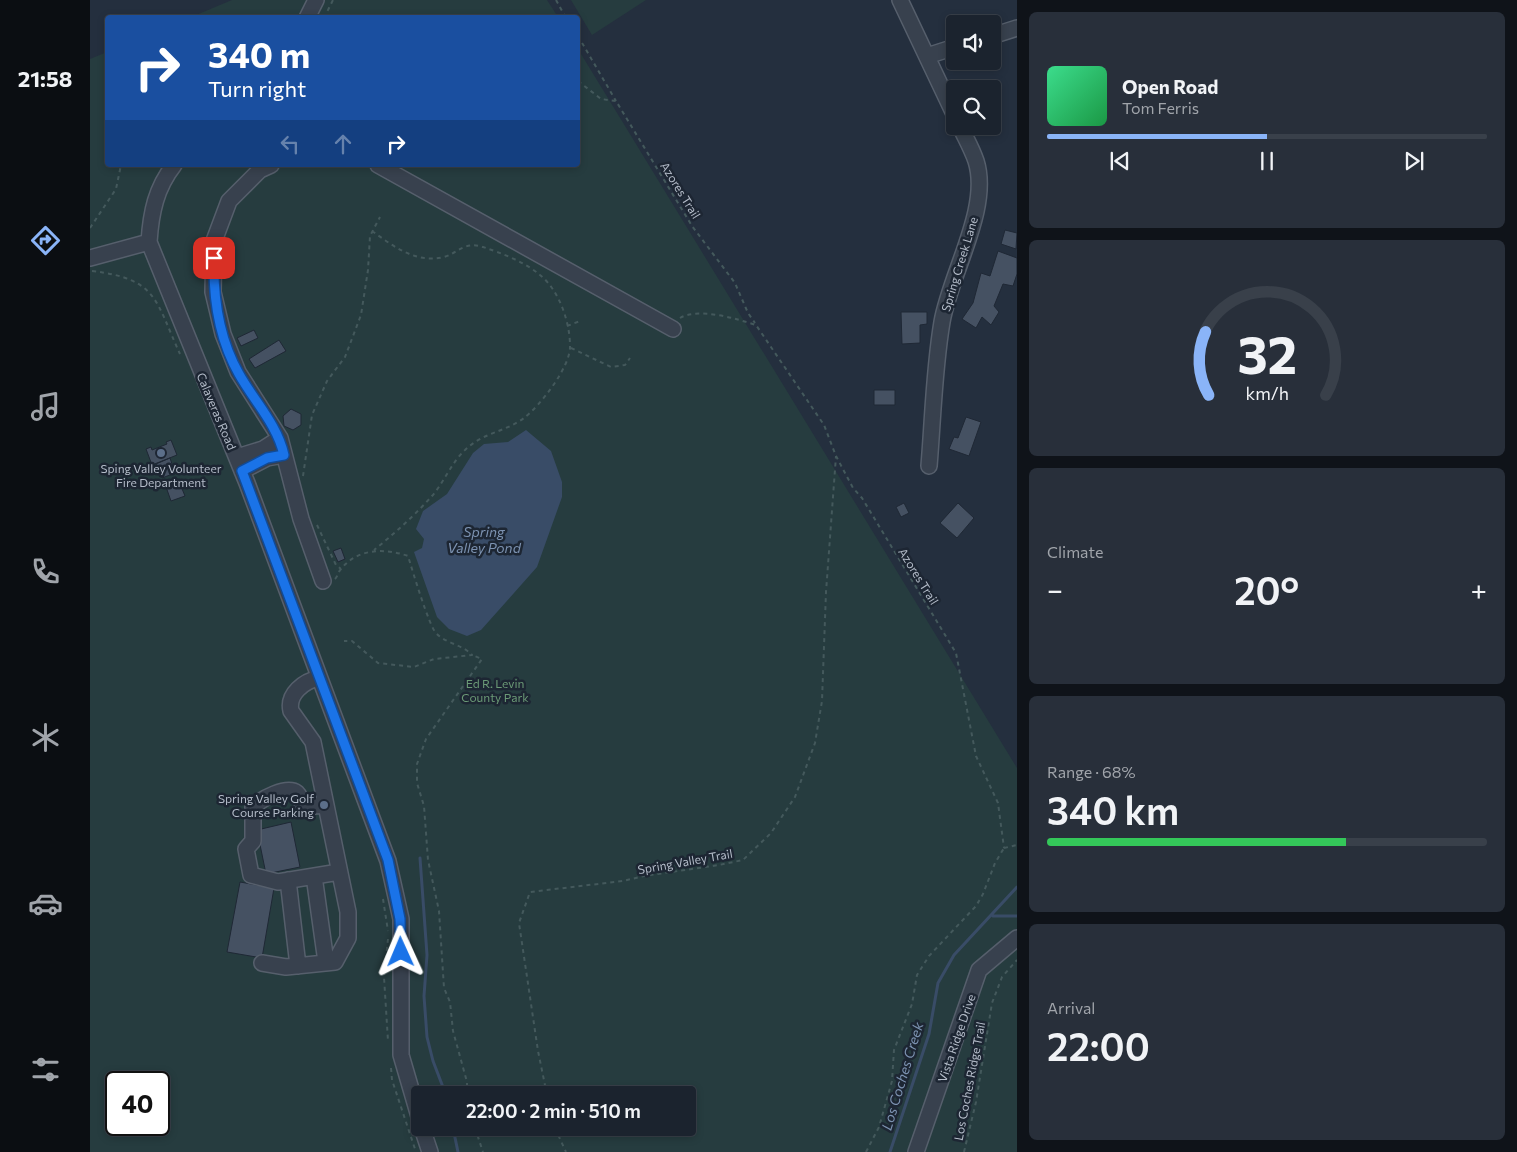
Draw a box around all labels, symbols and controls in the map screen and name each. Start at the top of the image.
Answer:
map controls [946,15,1001,135]
button: sound [946,15,1001,70]
text: 340 m [208,32,310,75]
icon: right [125,35,190,100]
text: 21:58 [18,65,72,92]
text: Turn right [208,75,306,102]
text: Open Road [1122,75,1218,98]
button: search [946,80,1001,135]
text: Tom Ferris [1122,98,1199,117]
icon: left [276,130,304,158]
icon: ahead [329,130,357,158]
icon: right [382,130,410,158]
icon: previous [1106,147,1134,175]
icon: pause [1253,147,1281,175]
icon: next [1400,147,1428,175]
street label: Azores Trail [658,159,704,221]
street label: Spring Creek Lane [938,215,980,313]
icon: directions [28,223,63,258]
pin [193,237,235,279]
icon: arrive [200,244,228,272]
text: 32 [1237,321,1297,385]
street label: Calaveras Road [194,370,240,452]
text: km/h [1245,382,1289,404]
icon: music [28,389,63,424]
marker: Sping Valley Volunteer Fire Department [155,447,167,459]
place label: Sping Valley Volunteer Fire Department [100,461,222,489]
water label: Spring Valley Pond [447,523,522,556]
text: Climate [1047,542,1103,561]
street label: Azores Trail [896,545,942,607]
icon: phone [28,554,63,589]
text: 20° [1234,566,1299,613]
text: − [1047,572,1063,606]
text: + [1471,572,1487,606]
park label: Ed R. Levin County Park [461,676,529,704]
icon: climate [28,720,63,755]
text: Range · 68% [1047,762,1136,781]
text: 340 km [1047,786,1179,833]
place label: Spring Valley Golf Course Parking [218,791,314,819]
marker: Spring Valley Golf Course Parking [318,799,330,811]
street label: Spring Valley Trail [636,846,734,876]
icon: car [28,886,63,921]
position arrow [374,925,426,977]
street label: Vista Ridge Drive [934,992,978,1084]
text: Arrival [1047,998,1095,1017]
water label: Los Coches Creek [878,1020,927,1132]
street label: Los Coches Ridge Trail [951,1020,987,1142]
text: 22:00 [1047,1022,1150,1069]
icon: filters [28,1052,63,1087]
speed limit sign: 40 [105,1071,170,1136]
text: 22:00 · 2 min · 510 m [466,1099,641,1122]

